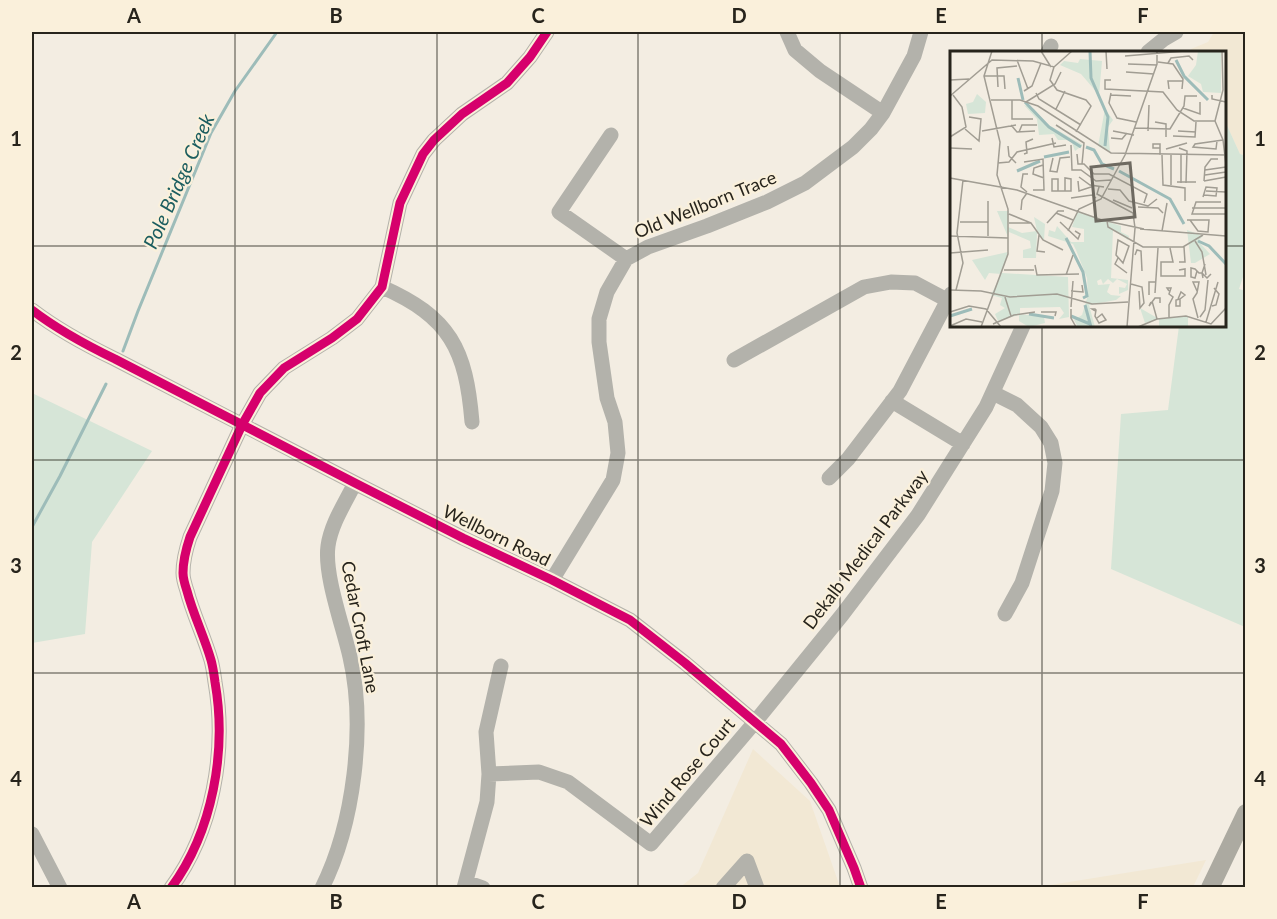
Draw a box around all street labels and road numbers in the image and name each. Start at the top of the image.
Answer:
street label: Old Wellborn Trace [631,165,779,243]
street label: Dekalb Medical Parkway [798,464,933,633]
street label: Wellborn Road [440,499,554,571]
street label: Cedar Croft Lane [337,559,385,695]
street label: Wind Rose Court [635,713,739,831]

